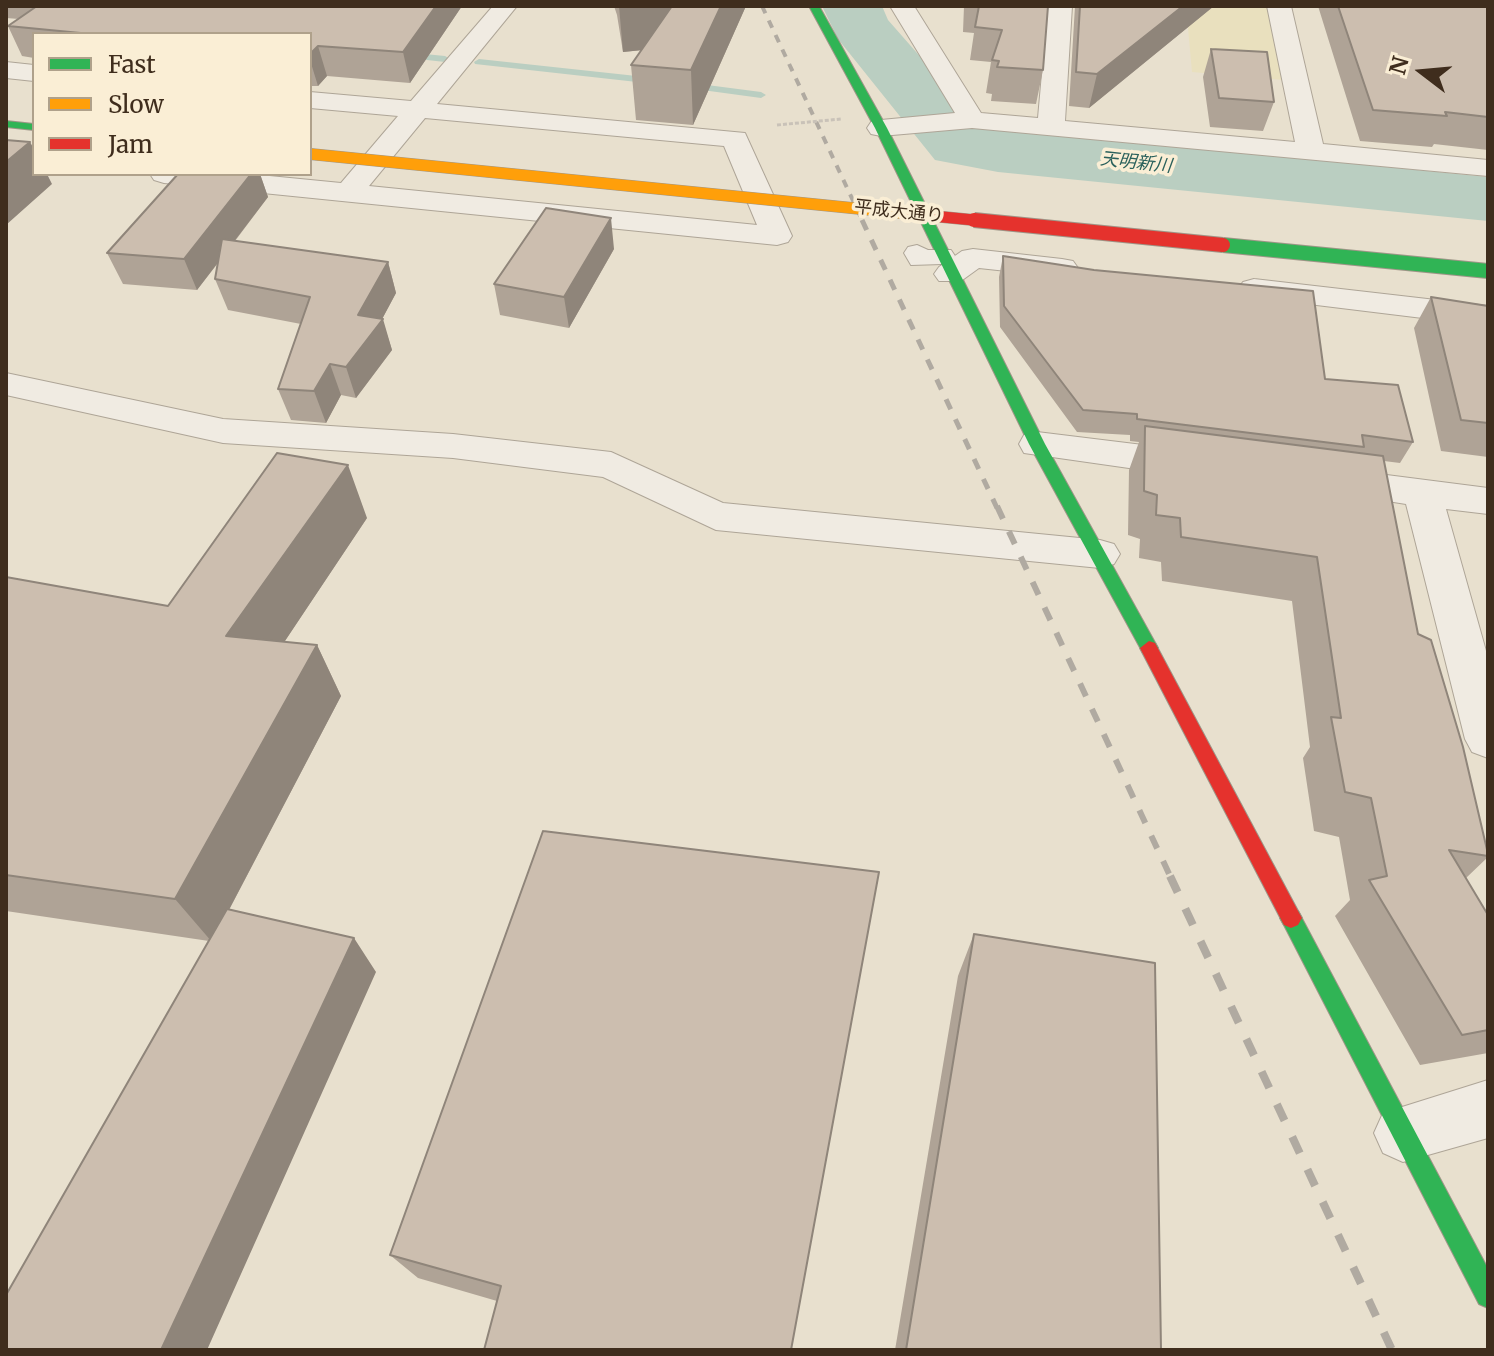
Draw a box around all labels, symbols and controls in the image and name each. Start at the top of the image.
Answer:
legend [32,32,312,176]
north arrow [1382,32,1462,112]
text: Fast [108,49,156,80]
text: N [1383,53,1415,78]
text: Slow [108,89,164,120]
text: Jam [108,129,153,160]
water label: 天明新川 [1099,148,1173,178]
street label: 平成大通り [853,197,945,227]

